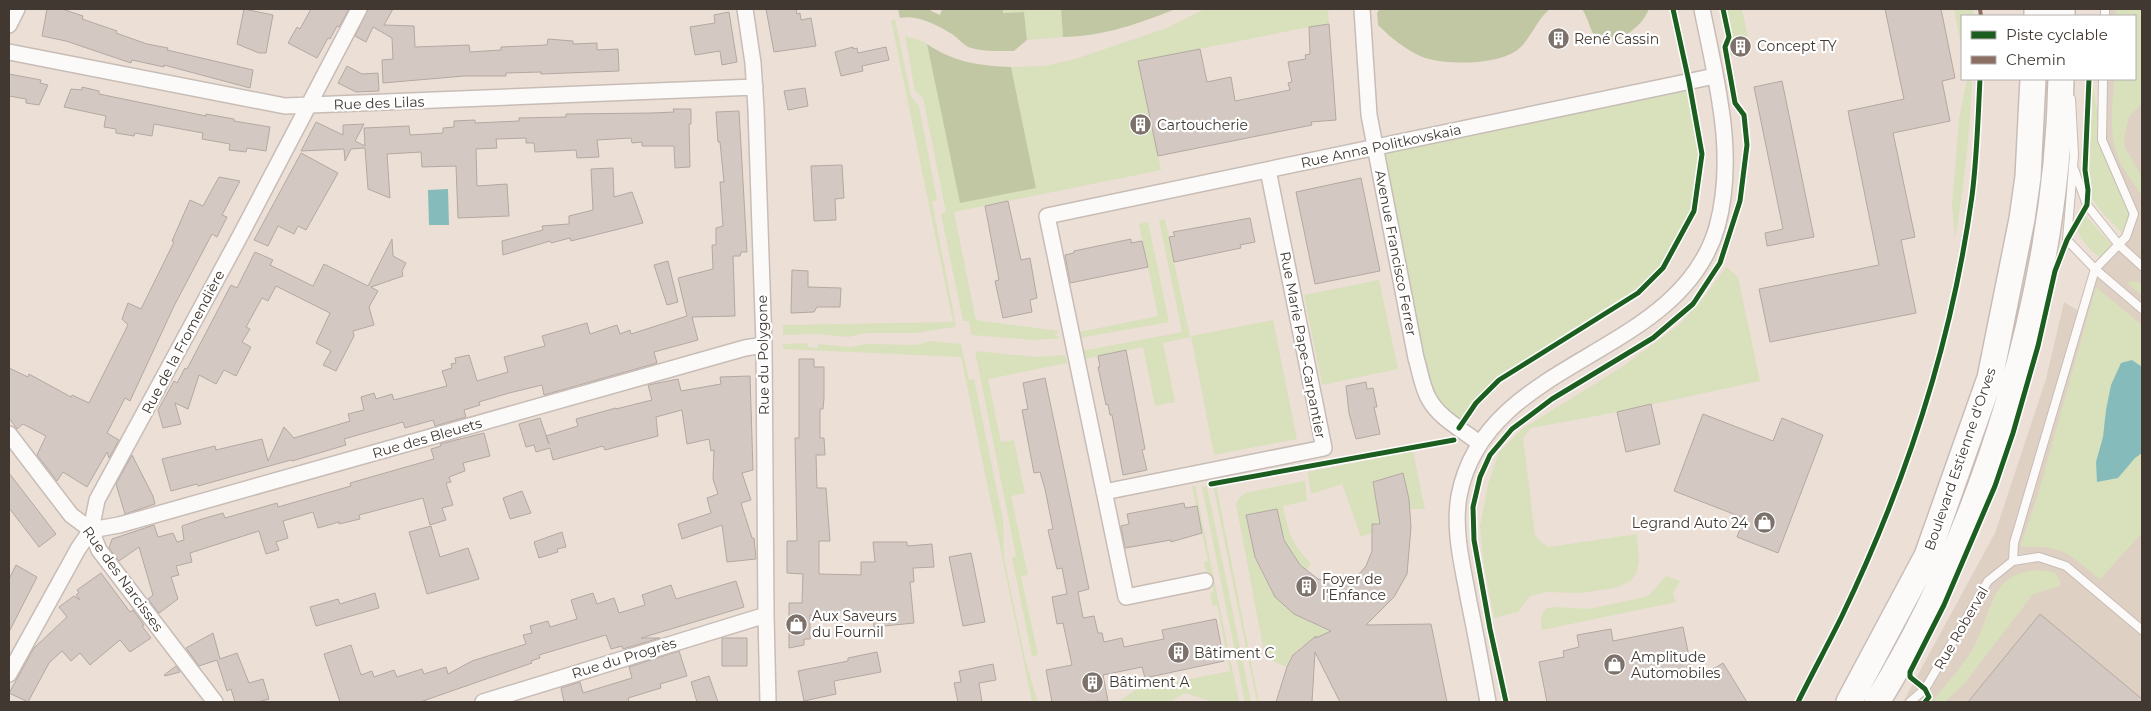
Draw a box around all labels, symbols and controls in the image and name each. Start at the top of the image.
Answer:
legend [1961,15,2136,80]
text: Piste cyclable [2006,25,2108,44]
building icon: René Cassin [1546,27,1570,51]
place label: René Cassin [1574,30,1659,48]
building icon: Concept TY [1729,34,1753,58]
place label: Concept TY [1757,37,1837,55]
text: Chemin [2006,50,2066,69]
street label: Rue des Lilas [333,92,425,114]
building icon: Cartoucherie [1129,113,1153,137]
place label: Cartoucherie [1157,116,1248,134]
street label: Rue Anna Politkovskaia [1299,120,1463,172]
street label: Avenue Francisco Ferrer [1371,169,1421,338]
street label: Rue Marie Pape-Carpantier [1276,250,1330,441]
street label: Rue de la Fromendière [137,267,229,417]
street label: Rue du Polygone [753,295,773,415]
street label: Boulevard Estienne d'Orves [1920,365,2000,553]
street label: Rue des Bleuets [370,414,484,462]
shop icon: Legrand Auto 24 [1752,511,1776,535]
place label: Legrand Auto 24 [1632,514,1749,532]
street label: Rue des Narcisses [79,523,167,635]
place label: Foyer de l'Enfance [1322,570,1386,604]
building icon: Foyer de l'Enfance [1294,575,1318,599]
street label: Rue Roberval [1930,583,1992,673]
place label: Aux Saveurs du Fournil [812,607,897,641]
shop icon: Aux Saveurs du Fournil [784,612,808,636]
street label: Rue du Progrès [569,633,679,682]
building icon: Bâtiment C [1166,641,1190,665]
place label: Bâtiment C [1194,644,1274,662]
place label: Amplitude Automobiles [1631,648,1721,682]
shop icon: Amplitude Automobiles [1603,653,1627,677]
building icon: Bâtiment A [1081,670,1105,694]
place label: Bâtiment A [1109,673,1190,691]

